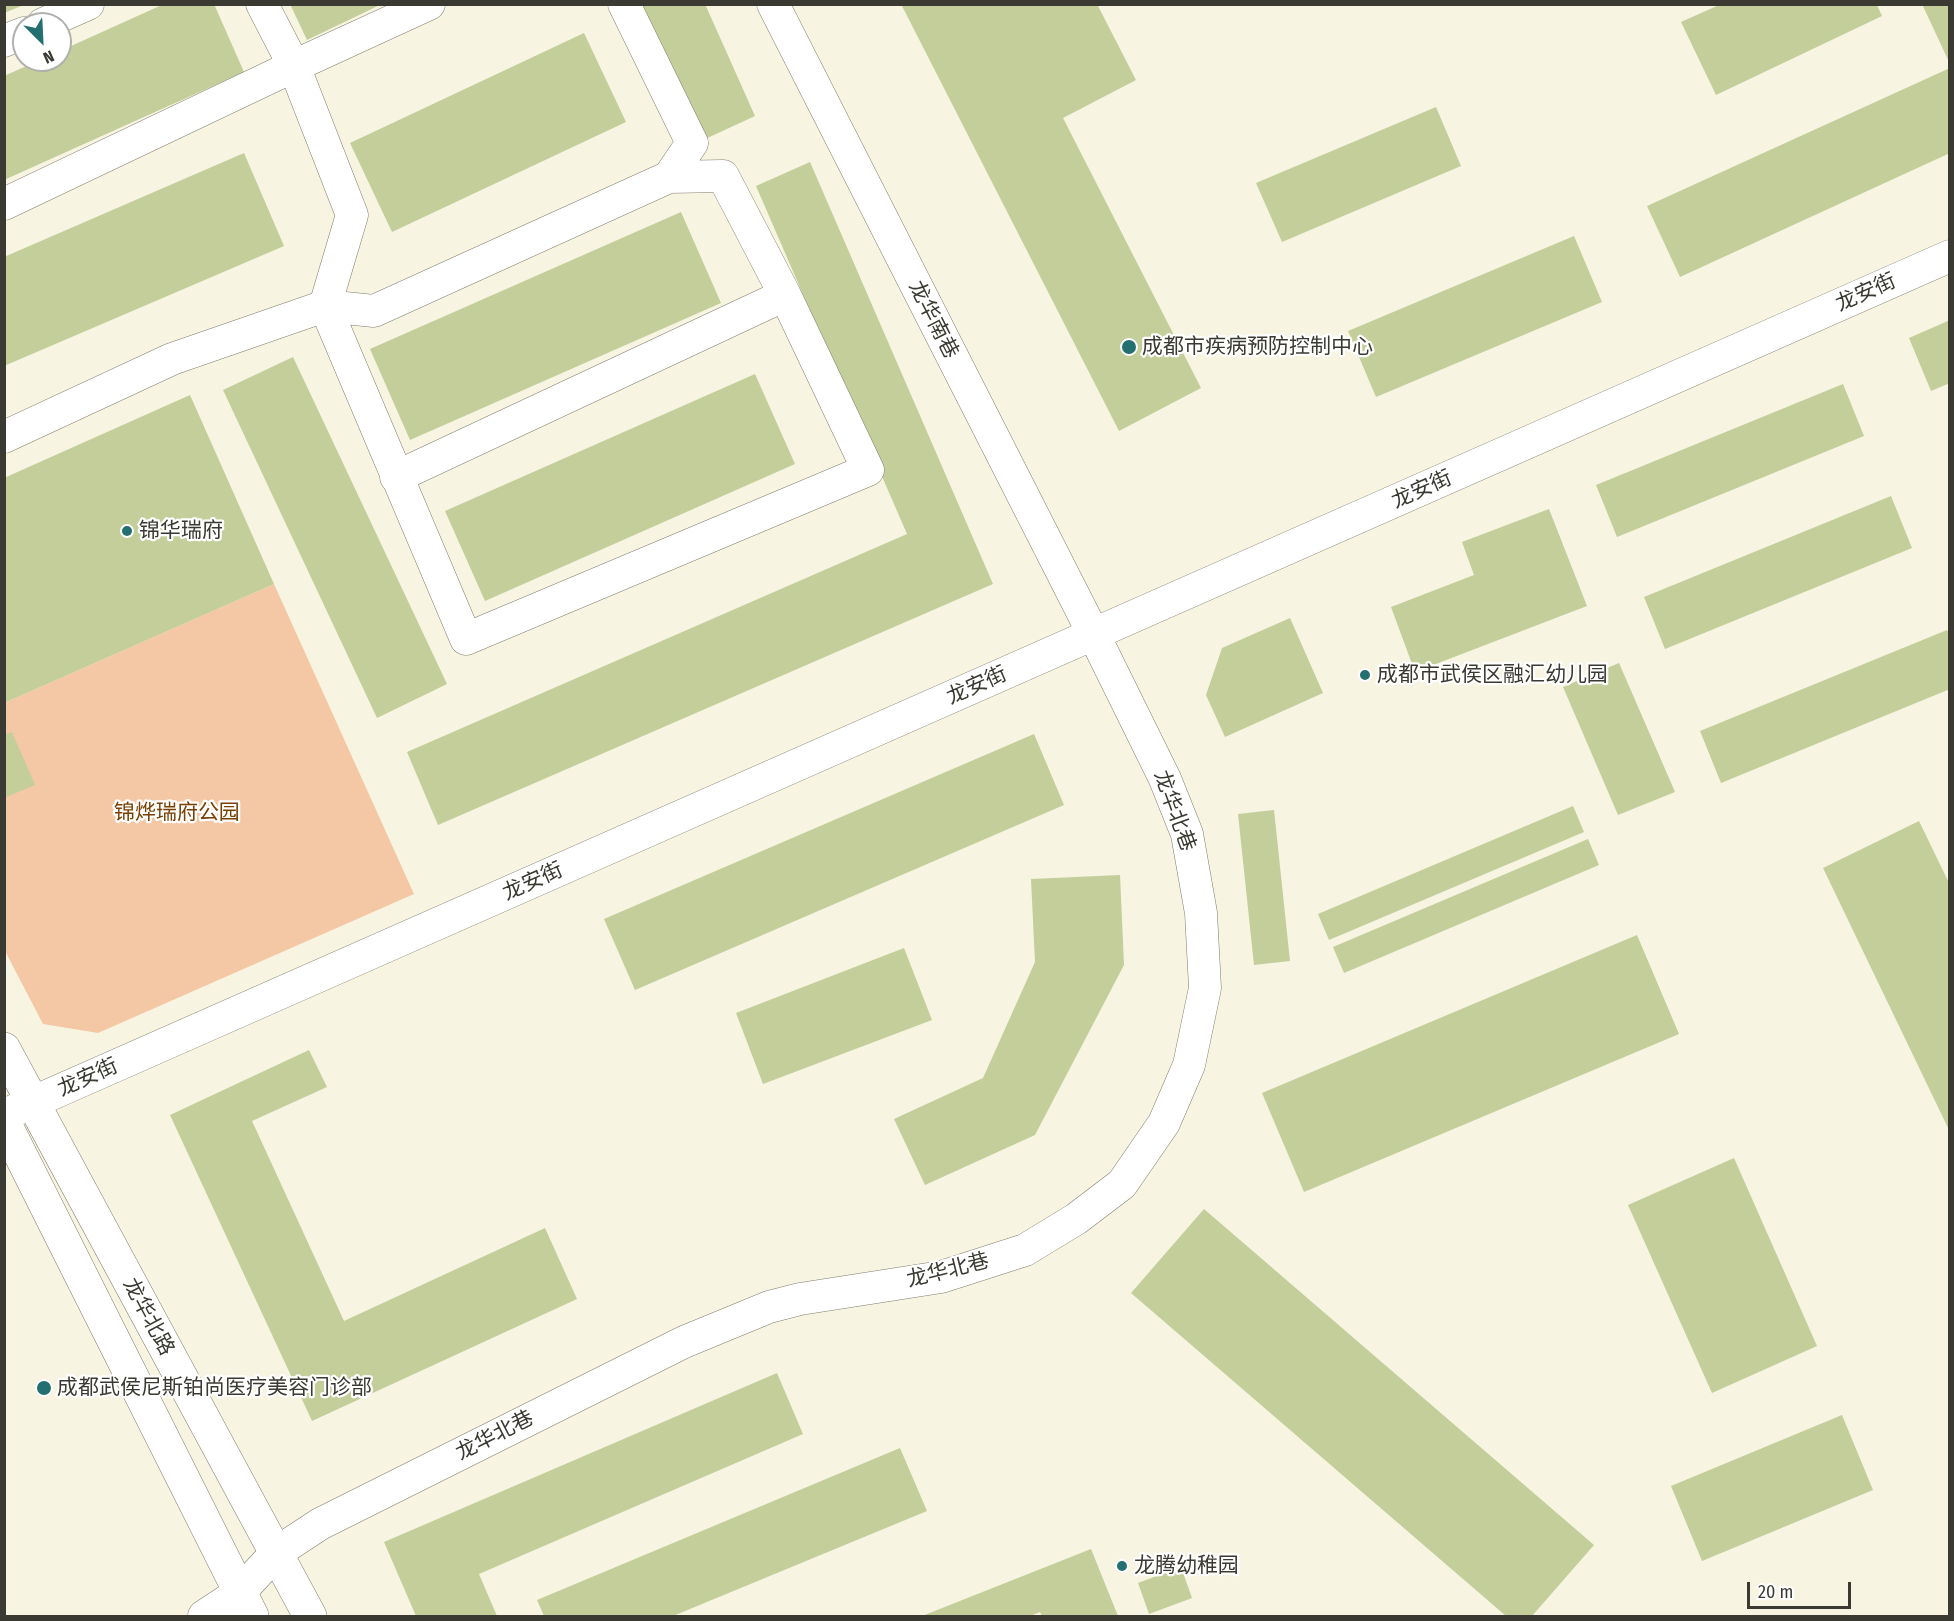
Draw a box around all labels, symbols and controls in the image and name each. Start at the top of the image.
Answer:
north arrow [12,12,72,72]
text: N [40,46,57,68]
street label: 龙安街 [1832,269,1900,317]
street label: 龙华南巷 [903,277,963,363]
place label: 成都市疾病预防控制中心 [1142,334,1373,360]
marker: 成都市疾病预防控制中心 [1120,338,1138,356]
street label: 龙安街 [1388,466,1456,514]
place label: 锦华瑞府 [139,518,223,544]
marker: 锦华瑞府 [120,524,134,538]
street label: 龙安街 [943,662,1011,710]
place label: 成都市武侯区融汇幼儿园 [1377,662,1608,688]
marker: 成都市武侯区融汇幼儿园 [1358,668,1372,682]
street label: 龙华北巷 [1148,767,1200,855]
park label: 锦烨瑞府公园 [114,800,240,826]
street label: 龙安街 [499,858,567,906]
street label: 龙安街 [54,1054,122,1102]
street label: 龙华北巷 [904,1249,992,1293]
street label: 龙华北路 [117,1274,179,1360]
place label: 成都武侯尼斯铂尚医疗美容门诊部 [57,1375,372,1401]
marker: 成都武侯尼斯铂尚医疗美容门诊部 [35,1379,53,1397]
street label: 龙华北巷 [452,1406,538,1466]
place label: 龙腾幼稚园 [1134,1553,1239,1579]
marker: 龙腾幼稚园 [1115,1559,1129,1573]
scale bar [1750,1570,1854,1608]
text: 20 m [1758,1581,1793,1603]

